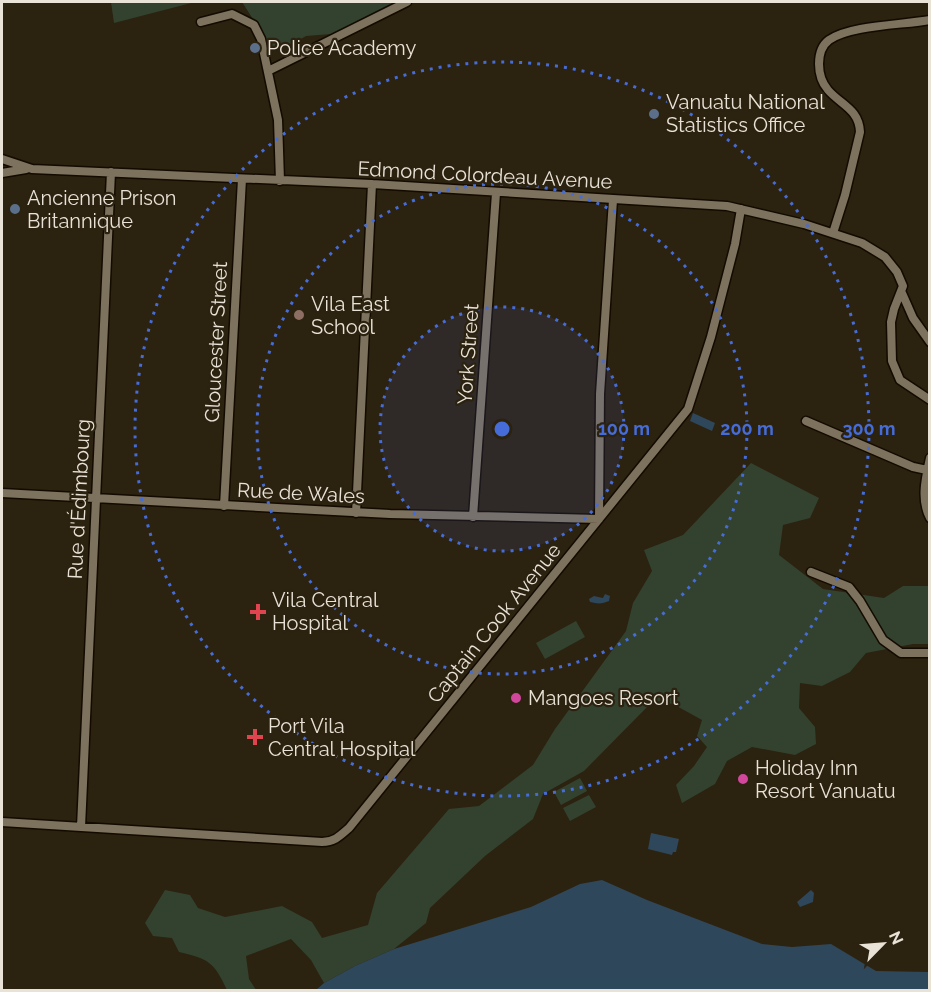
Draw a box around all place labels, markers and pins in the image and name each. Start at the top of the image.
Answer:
place label: Police Academy [267,36,416,60]
marker: Police Academy [248,41,262,55]
place label: Vanuatu National Statistics Office [666,90,825,137]
marker: Vanuatu National Statistics Office [647,107,661,121]
place label: Ancienne Prison Britannique [27,186,176,233]
marker: Ancienne Prison Britannique [8,202,22,216]
place label: Vila East School [311,292,390,339]
marker: Vila East School [292,308,306,322]
centre of rings [492,419,512,439]
place label: Vila Central Hospital [272,588,379,635]
marker: Vila Central Hospital [249,603,267,621]
place label: Mangoes Resort [528,686,679,710]
marker: Mangoes Resort [509,691,523,705]
place label: Port Vila Central Hospital [268,714,416,761]
marker: Port Vila Central Hospital [246,728,264,746]
place label: Holiday Inn Resort Vanuatu [755,756,896,803]
marker: Holiday Inn Resort Vanuatu [736,772,750,786]

